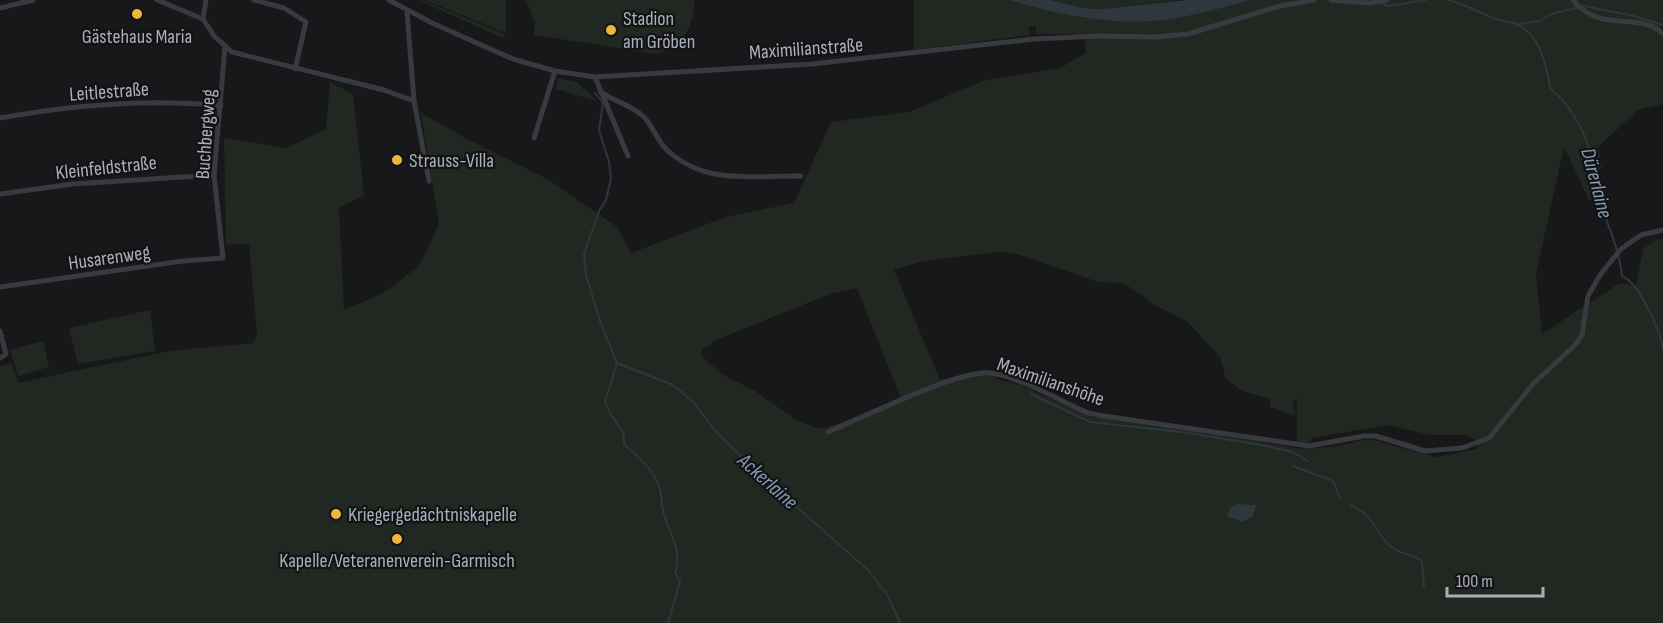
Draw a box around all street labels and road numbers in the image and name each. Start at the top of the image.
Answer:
street label: Maximilianstraße [748,33,864,65]
street label: Leitlestraße [69,77,150,107]
street label: Buchbergweg [191,88,221,180]
street label: Kleinfeldstraße [54,151,158,185]
street label: Husarenweg [67,240,152,276]
street label: Maximilianshöhe [994,352,1108,412]

